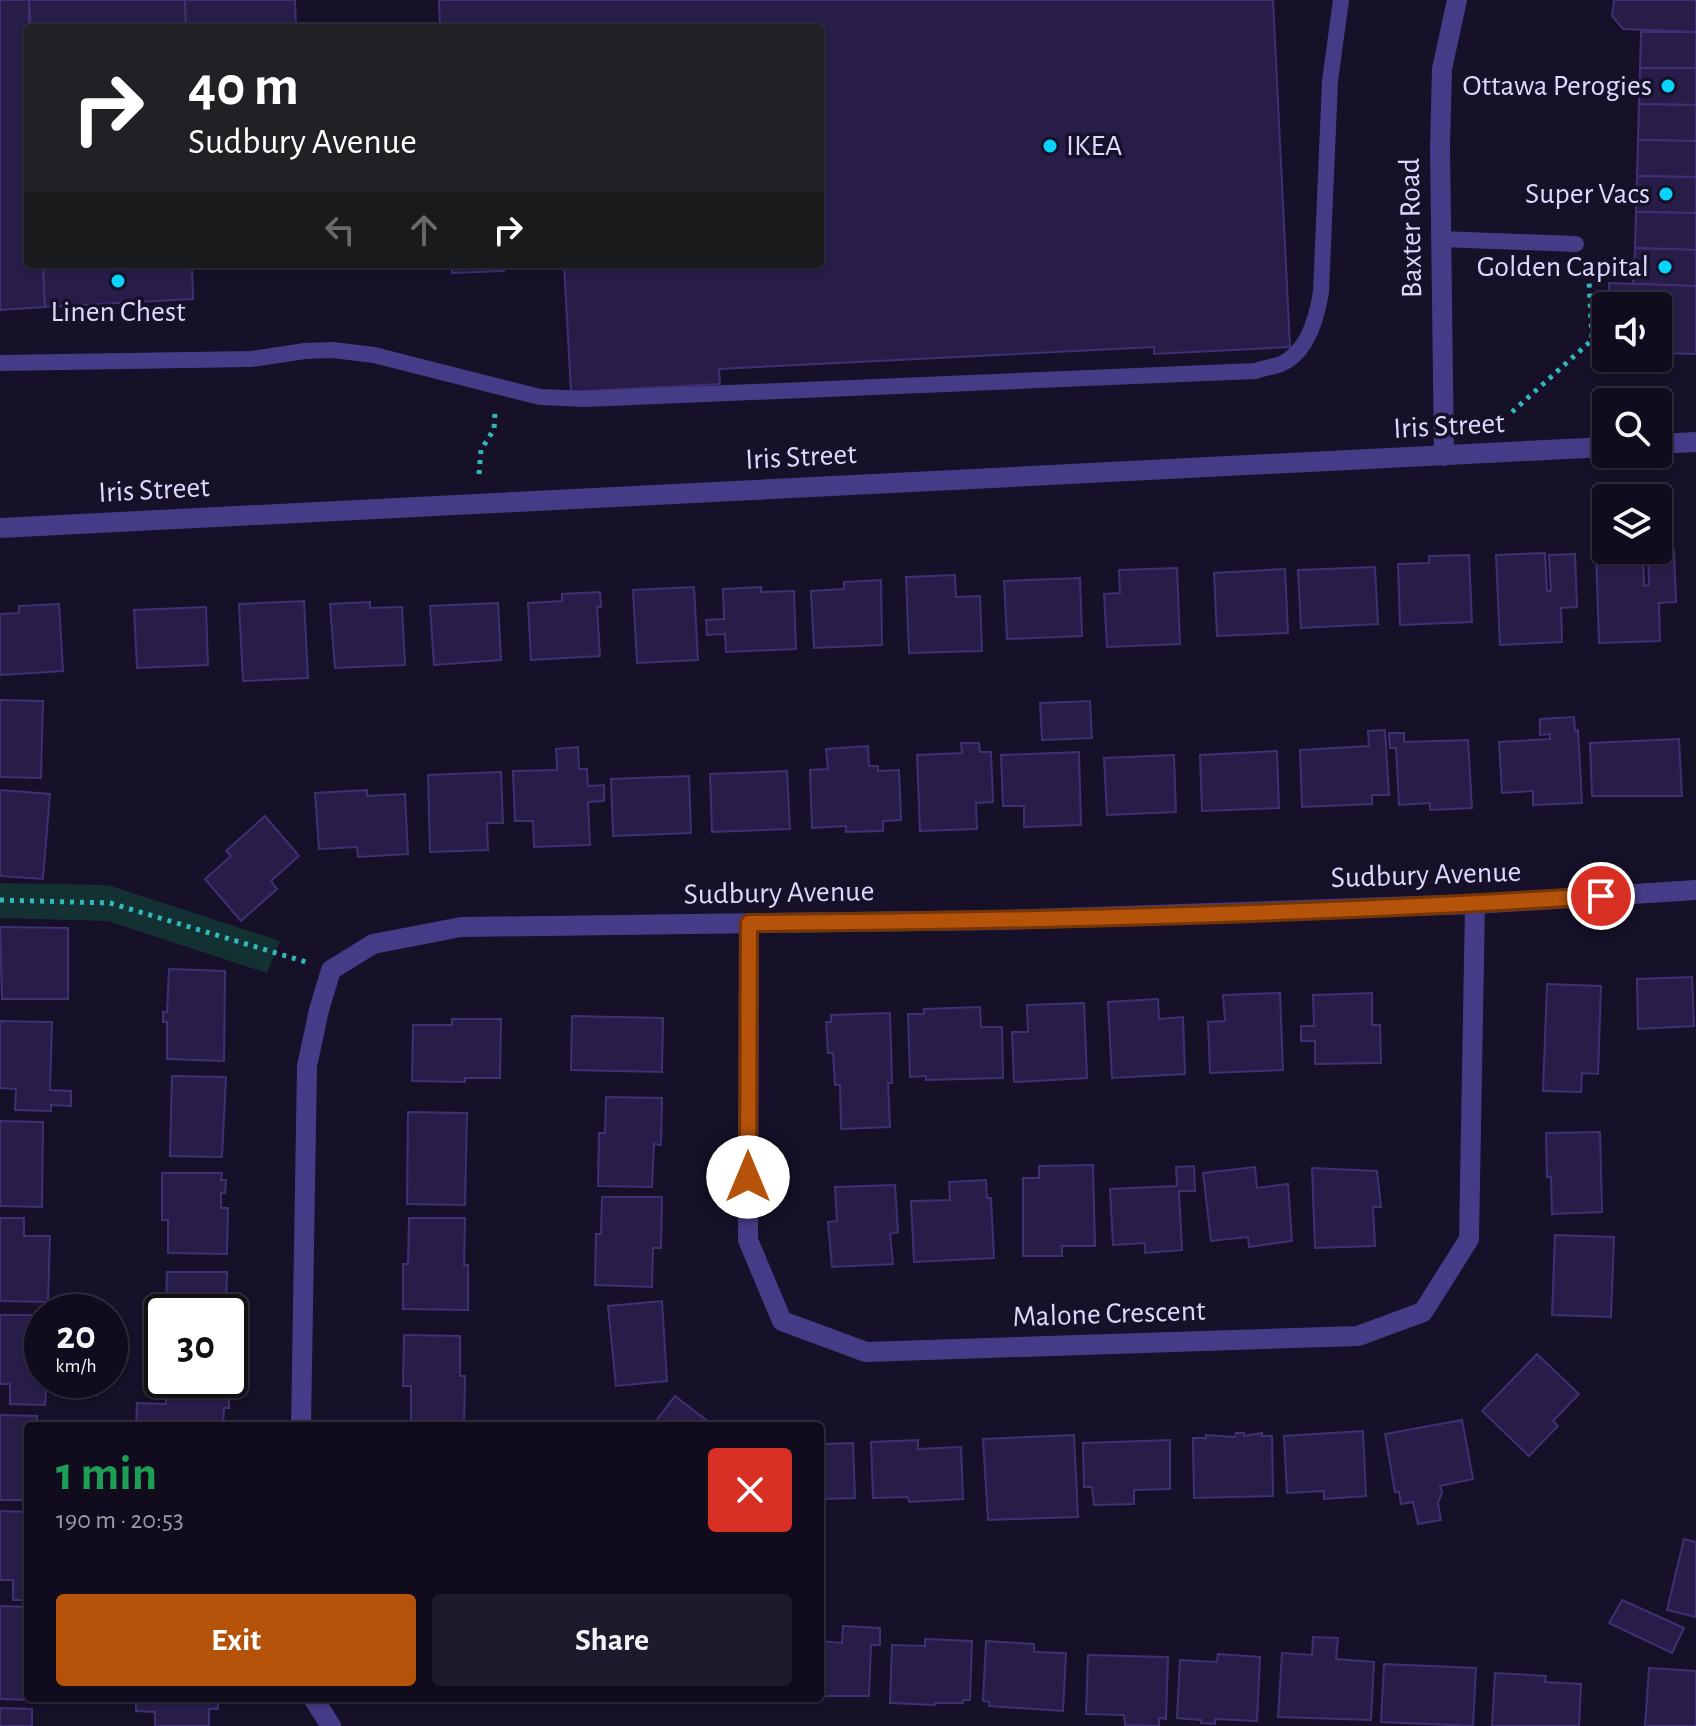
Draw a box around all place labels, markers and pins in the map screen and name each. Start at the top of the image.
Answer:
place label: Ottawa Perogies [1462,71,1652,101]
marker: Ottawa Perogies [1659,77,1677,95]
place label: IKEA [1066,131,1122,161]
marker: IKEA [1041,137,1059,155]
place label: Super Vacs [1525,179,1650,209]
marker: Super Vacs [1657,185,1675,203]
place label: Golden Capital [1477,252,1649,282]
marker: Golden Capital [1656,258,1674,276]
marker: Linen Chest [109,272,127,290]
place label: Linen Chest [50,297,186,327]
pin [1567,862,1635,930]

